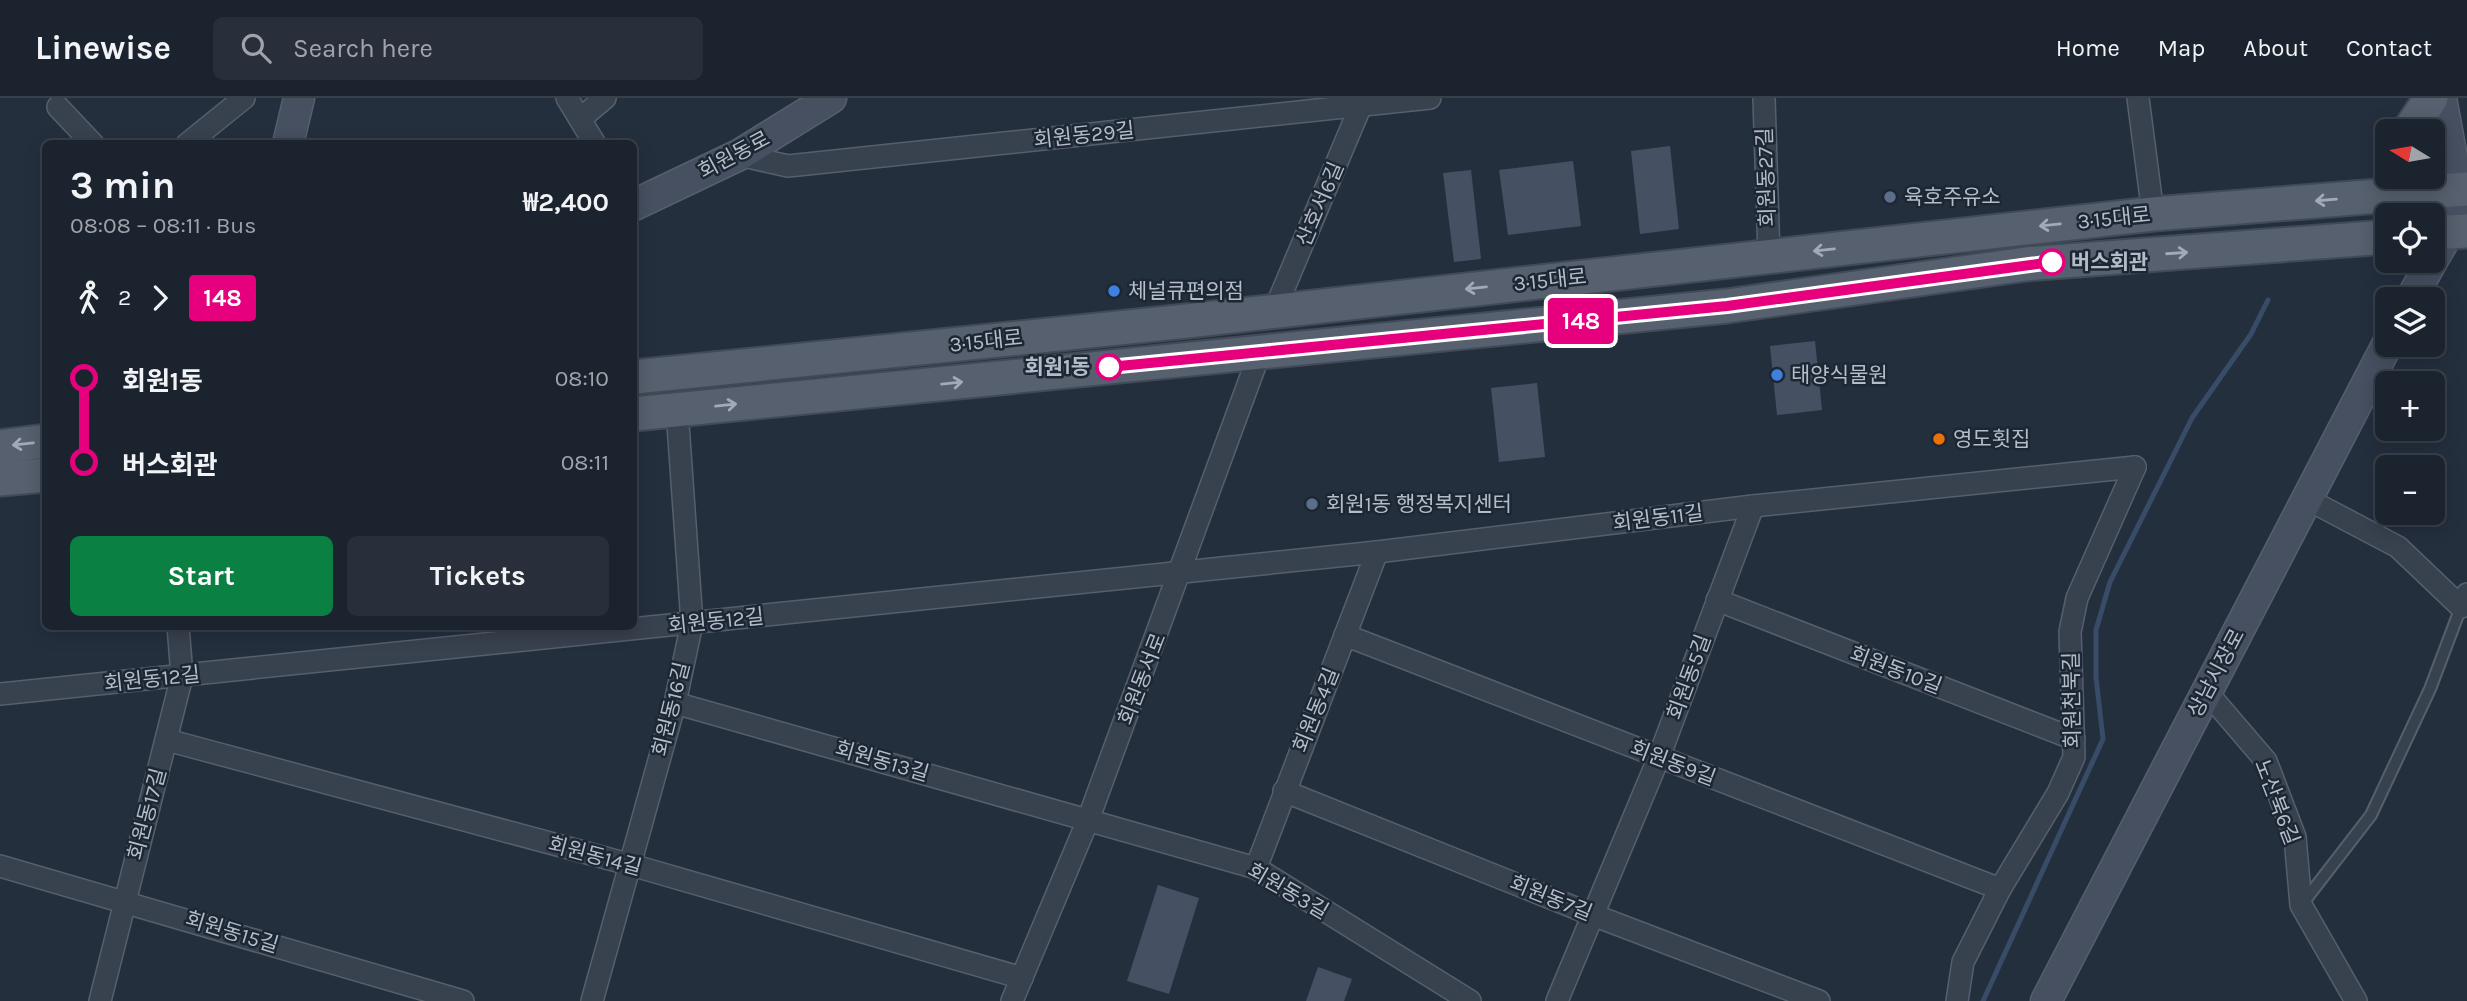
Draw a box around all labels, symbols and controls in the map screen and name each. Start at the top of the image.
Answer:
search box [213,17,703,80]
text: Linewise [35,29,171,67]
icon: search [237,29,275,67]
text: Search here [293,33,433,64]
text: Home [2056,34,2120,62]
text: Map [2158,34,2205,62]
text: About [2243,34,2308,62]
text: Contact [2346,34,2432,62]
street label: 회원동29길 [1032,118,1136,152]
north arrow [2375,119,2445,189]
map controls [2375,119,2445,525]
street label: 회원동로 [694,126,774,184]
street label: 회원동27길 [1752,127,1780,227]
street label: 산호서6길 [1292,158,1348,250]
text: 3 min [70,163,175,208]
place label: 육호주유소 [1904,185,2001,209]
text: ₩2,400 [523,187,609,218]
marker: 육호주유소 [1882,189,1898,205]
one-way arrow [2315,194,2337,207]
street label: 3·15대로 [2076,202,2152,234]
button: locate [2375,203,2445,273]
text: 08:08 – 08:11 · Bus [70,212,256,239]
one-way arrow [2040,219,2062,232]
one-way arrow [1813,244,1836,257]
one-way arrow [2165,246,2188,259]
marker: 버스회관 [2039,249,2065,275]
place label: 버스회관 [2071,250,2148,274]
street label: 3·15대로 [1512,264,1588,296]
icon: walk [70,279,108,317]
icon: forward [141,279,179,317]
place label: 체널큐편의점 [1128,279,1244,303]
one-way arrow [1465,281,1488,294]
marker: 체널큐편의점 [1106,283,1122,299]
text: 2 [118,284,131,311]
text: 148 [203,284,242,312]
button: layers [2375,287,2445,357]
line badge: 148 [1541,298,1621,344]
text: 148 [1562,307,1600,335]
street label: 3·15대로 [948,325,1024,357]
marker: 회원1동 [1096,354,1122,380]
place label: 회원1동 [1025,355,1090,379]
place label: 태양식물원 [1791,363,1888,387]
text: 08:10 [555,365,609,392]
text: 회원1동 [122,366,203,397]
marker: 태양식물원 [1769,367,1785,383]
button: + [2375,371,2445,441]
one-way arrow [940,376,963,389]
one-way arrow [714,398,737,411]
place label: 영도횟집 [1953,427,2030,451]
marker: 영도횟집 [1931,431,1947,447]
one-way arrow [12,438,35,451]
text: 08:11 [561,449,609,476]
text: 버스회관 [122,450,218,481]
button: − [2375,455,2445,525]
place label: 회원1동 행정복지센터 [1326,492,1512,516]
marker: 회원1동 행정복지센터 [1304,496,1320,512]
street label: 회원동11길 [1611,501,1705,535]
button: Start [70,536,333,616]
button: Tickets [347,536,609,616]
street label: 회원동12길 [667,604,765,638]
street label: 상남시장로 [2183,625,2249,721]
street label: 회원동서로 [1113,630,1171,728]
street label: 회원동5길 [1662,631,1716,723]
street label: 회원동10길 [1847,641,1945,699]
street label: 회원천북길 [2059,651,2085,749]
street label: 회원동16길 [648,659,694,759]
street label: 회원동12길 [103,662,201,696]
street label: 회원동4길 [1288,664,1344,756]
street label: 회원동13길 [832,736,932,786]
street label: 회원동9길 [1627,736,1719,790]
street label: 노산북6길 [2250,756,2304,848]
street label: 회원동17길 [123,765,171,863]
street label: 회원동14길 [546,832,644,880]
street label: 회원동3길 [1243,858,1333,924]
street label: 회원동7길 [1506,871,1596,925]
street label: 회원동15길 [183,906,281,958]

